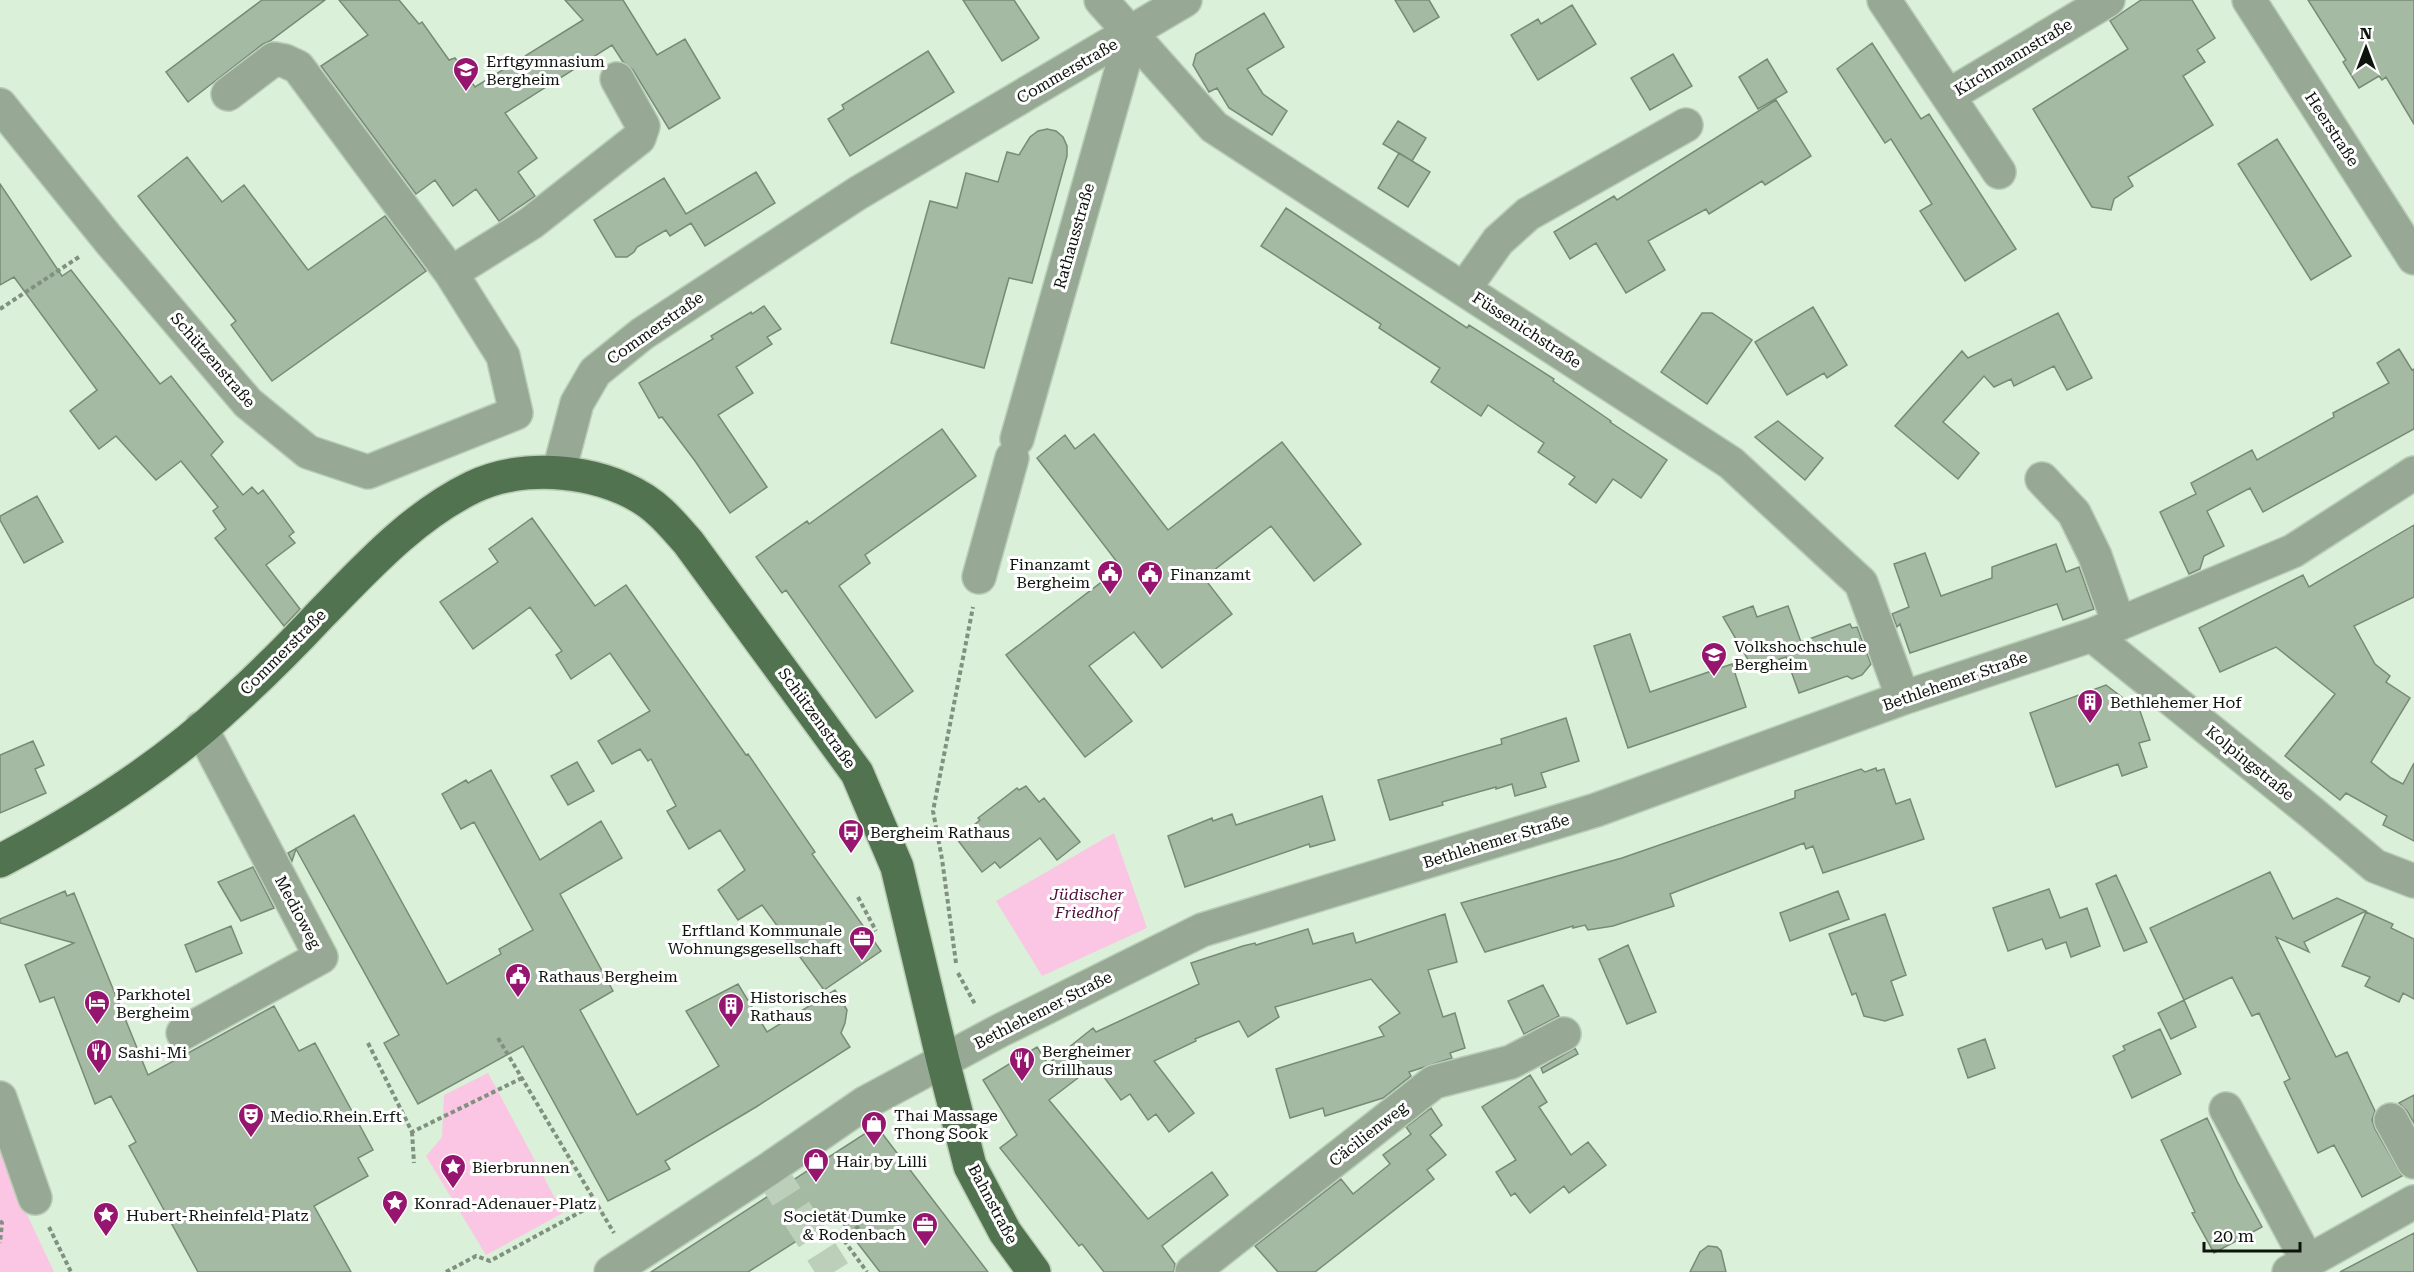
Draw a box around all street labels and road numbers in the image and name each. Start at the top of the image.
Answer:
street label: Kirchmannstraße [1951,14,2075,100]
street label: Commerstraße [1013,34,1121,108]
street label: Heerstraße [2301,88,2363,170]
street label: Rathausstraße [1050,181,1098,291]
street label: Commerstraße [603,288,707,368]
street label: Füssenichstraße [1469,288,1585,372]
street label: Schützenstraße [167,309,260,411]
street label: Commerstraße [236,605,330,699]
street label: Bethlehemer Straße [1880,647,2030,715]
street label: Schützenstraße [774,664,860,772]
street label: Kolpingstraße [2202,722,2298,805]
street label: Bethlehemer Straße [1421,810,1572,872]
street label: Medioweg [271,872,325,952]
street label: Bethlehemer Straße [971,967,1115,1053]
street label: Cäcilienweg [1325,1097,1411,1170]
street label: Bahnstraße [964,1161,1022,1247]

